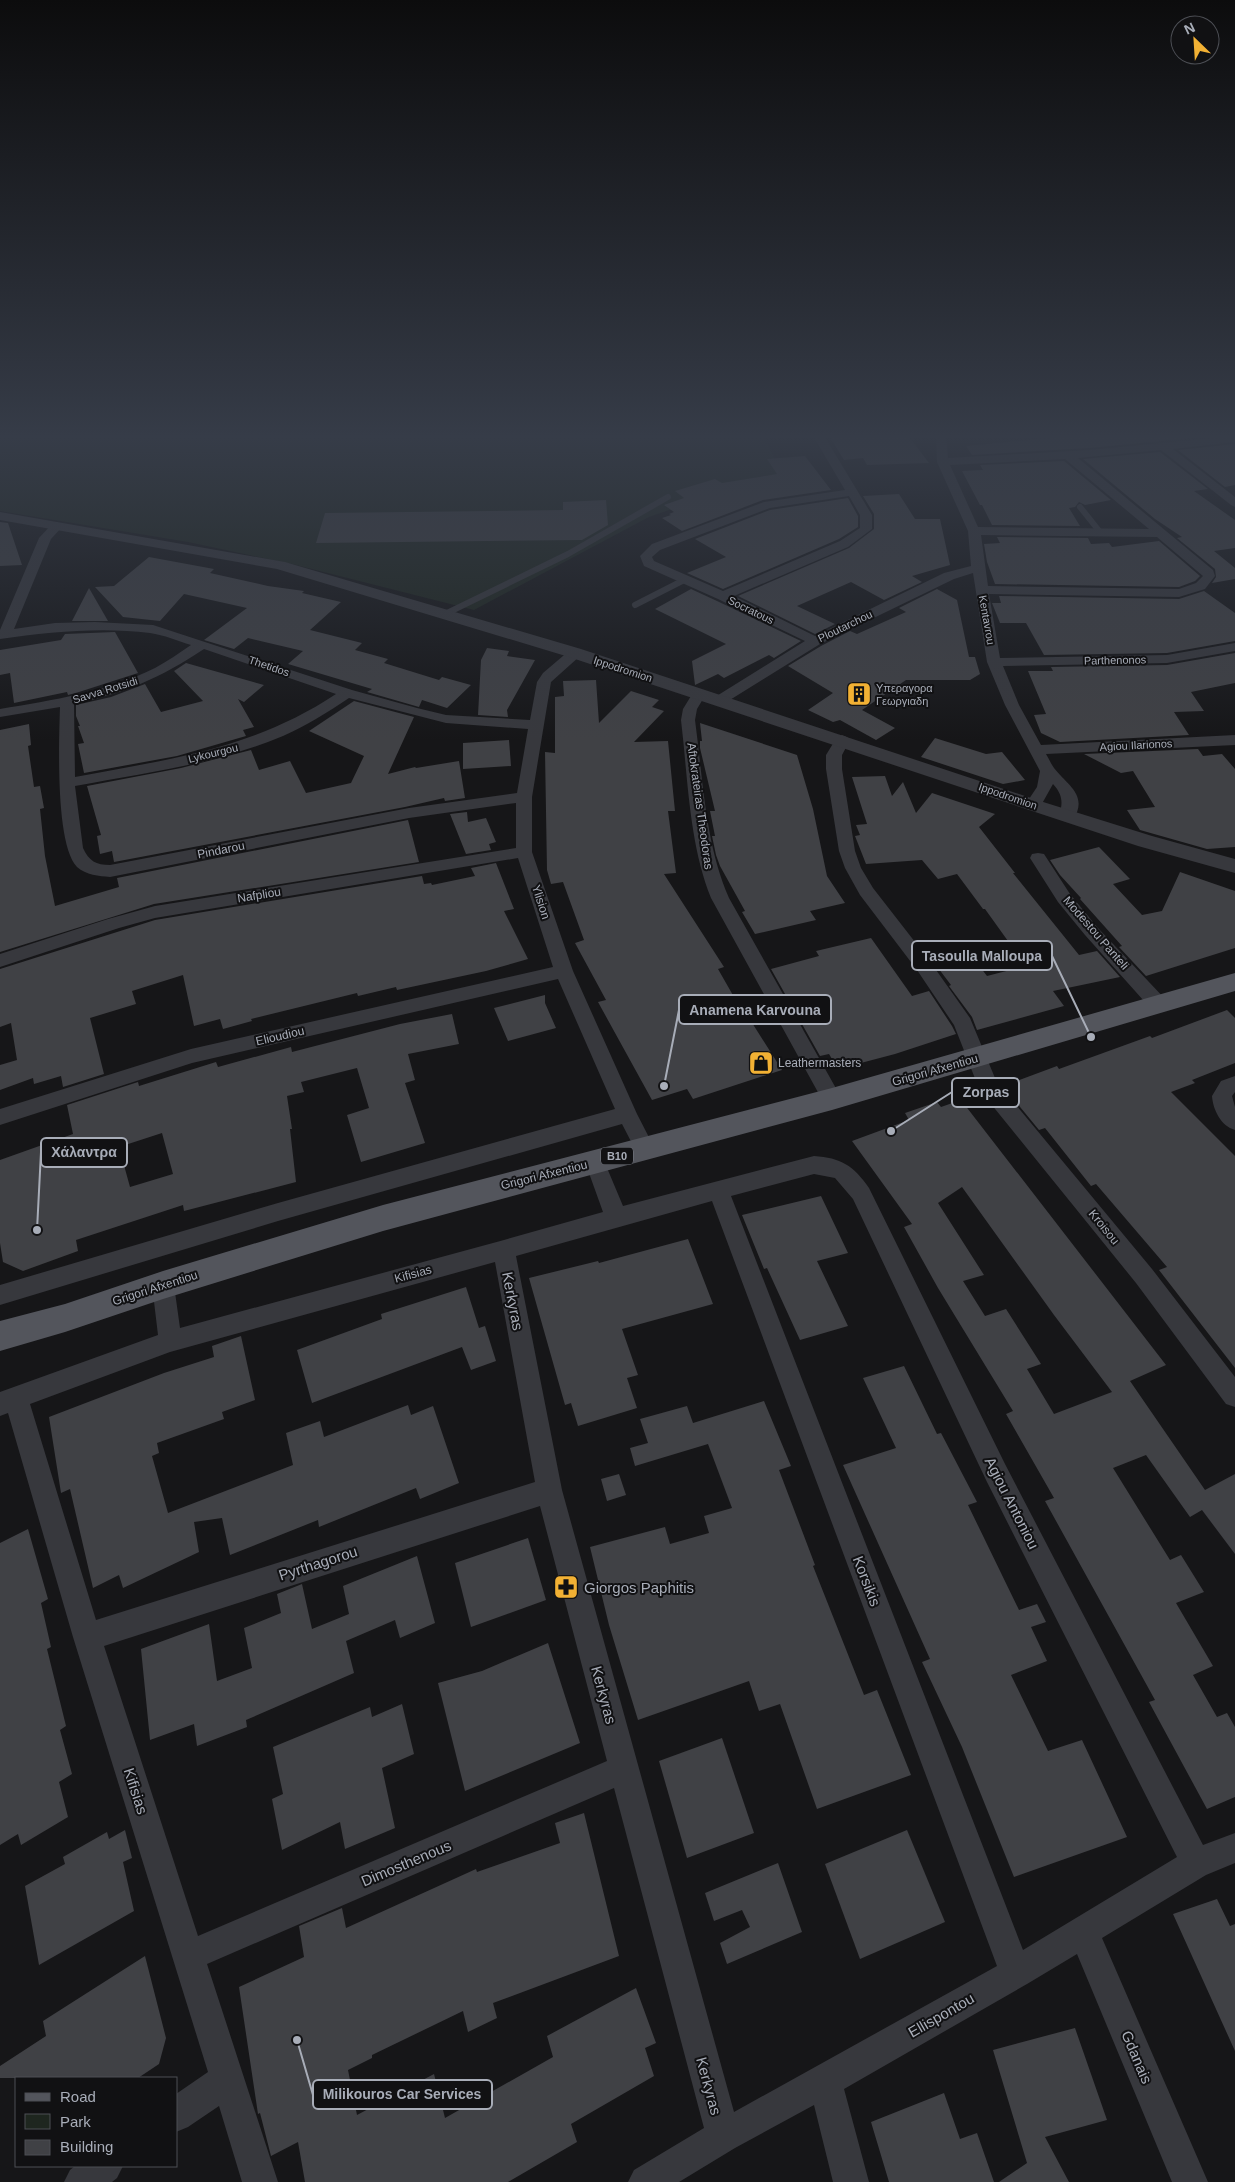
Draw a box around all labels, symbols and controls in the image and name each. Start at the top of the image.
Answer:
north arrow [1170,15,1220,65]
text: N [1182,19,1197,38]
street label: Socratous [726,594,776,626]
street label: Kentavrou [977,594,997,646]
street label: Ploutarchou [816,608,874,644]
street label: Thetidos [247,653,291,679]
street label: Parthenonos [1084,653,1147,667]
street label: Ippodromion [592,654,654,684]
street label: Savva Rotsidi [71,674,139,706]
building icon: Υπεραγορα Γεωργιαδη [846,681,872,707]
place label: Υπεραγορα Γεωργιαδη [876,682,933,707]
street label: Agiou Ilarionos [1099,737,1173,753]
street label: Lykourgou [187,741,239,765]
street label: Aftokrateiras Theodoras [684,742,716,870]
street label: Ippodromion [977,780,1039,812]
street label: Pindarou [196,839,246,861]
street label: Ylision [529,883,553,921]
street label: Nafpliou [236,885,282,905]
street label: Modestou Panteli [1060,893,1132,973]
callout: Tasoulla Malloupa [912,941,1052,970]
text: Tasoulla Malloupa [922,948,1042,964]
callout: Anamena Karvouna [679,995,831,1024]
text: Anamena Karvouna [689,1002,821,1018]
street label: Elioudiou [254,1024,306,1048]
shop icon: Leathermasters [748,1050,774,1076]
street label: Grigori Afxentiou [890,1051,980,1089]
place label: Leathermasters [778,1056,861,1070]
callout: Zorpas [952,1078,1019,1107]
text: Zorpas [963,1084,1010,1100]
callout: Χάλαντρα [41,1138,127,1167]
text: Χάλαντρα [51,1144,117,1160]
road number: B10 [601,1148,633,1164]
street label: Grigori Afxentiou [499,1157,589,1193]
street label: Kroisou [1086,1207,1122,1247]
street label: Kifisias [393,1262,433,1286]
street label: Grigori Afxentiou [111,1268,199,1308]
street label: Kerkyras [499,1270,527,1332]
street label: Agiou Antoniou [982,1454,1042,1552]
street label: Pyrthagorou [277,1542,359,1584]
street label: Korsikis [850,1553,884,1609]
pharmacy icon: Giorgos Paphitis [553,1574,579,1600]
place label: Giorgos Paphitis [584,1579,694,1596]
street label: Kerkyras [588,1664,620,1726]
street label: Kifisias [121,1766,151,1816]
street label: Dimosthenous [359,1836,453,1890]
street label: Ellispontou [905,1989,977,2041]
street label: Gdanais [1118,2028,1156,2086]
street label: Kerkyras [693,2055,725,2117]
legend [15,2077,178,2167]
callout: Milikouros Car Services [313,2080,492,2109]
text: Milikouros Car Services [323,2086,482,2102]
text: Road [60,2088,96,2105]
text: Park [60,2113,91,2130]
text: Building [60,2138,113,2155]

